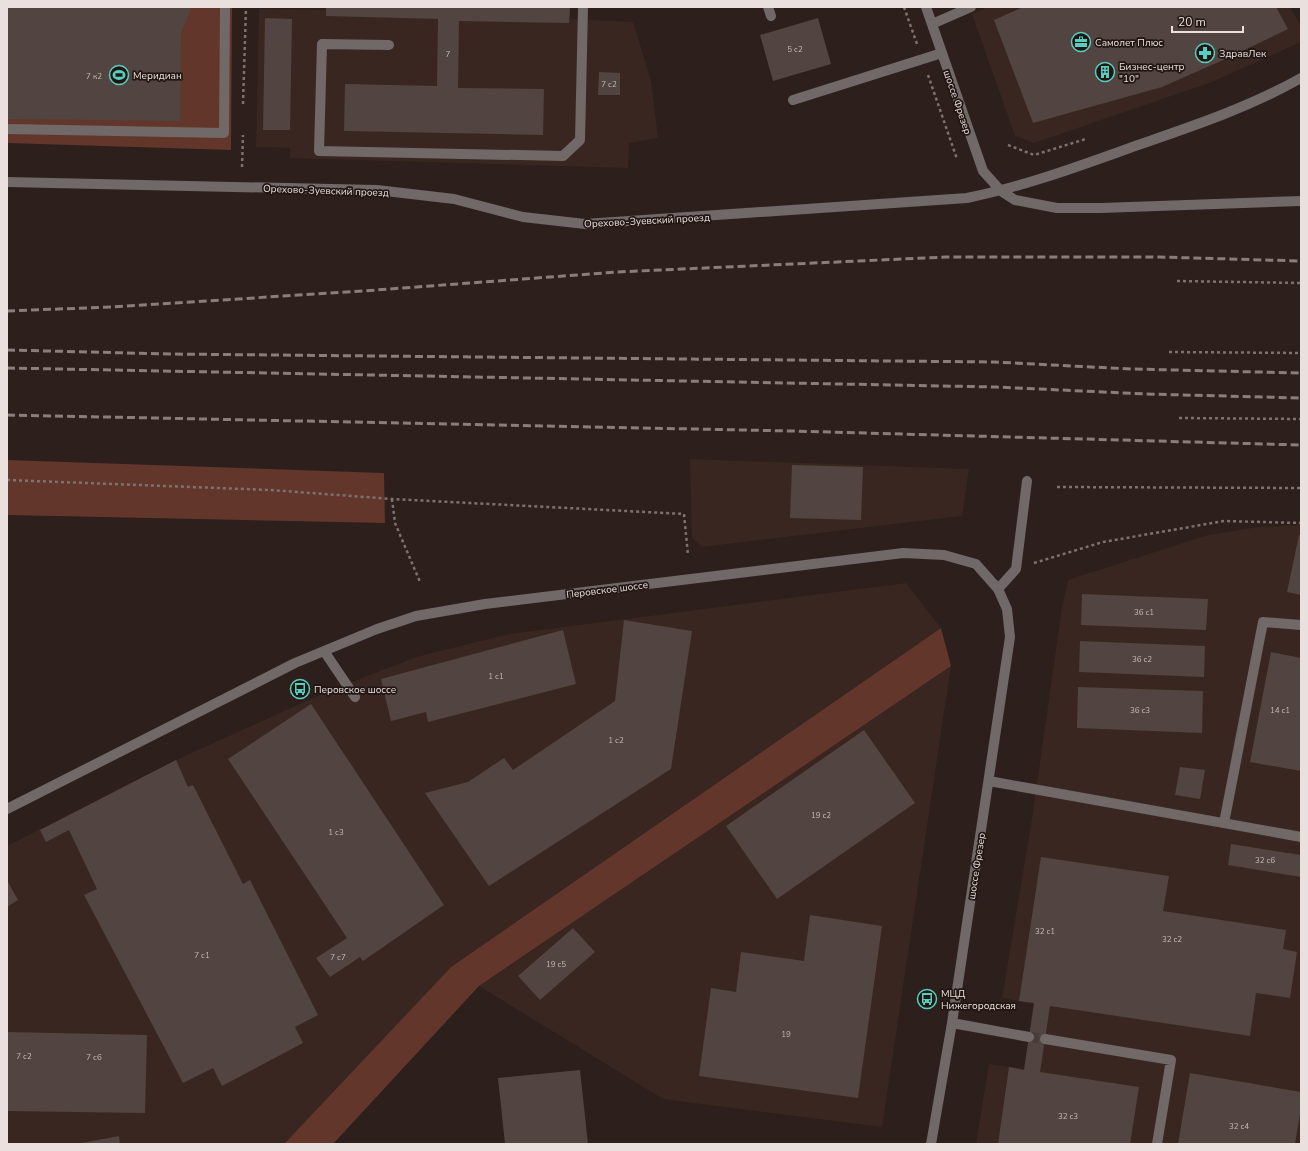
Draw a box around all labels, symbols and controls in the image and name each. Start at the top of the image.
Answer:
scale bar [1172,8,1243,34]
text: 20 m [1178,14,1206,30]
office icon: Самолет Плюс [1070,31,1092,53]
place label: Самолет Плюс [1095,36,1163,50]
pharmacy icon: ЗдравЛек [1194,42,1216,64]
house number: 5 с2 [787,44,803,55]
place label: ЗдравЛек [1219,47,1267,61]
house number: 7 [446,49,451,60]
place label: Бизнес-центр "10" [1119,60,1184,86]
building icon: Бизнес-центр "10" [1094,61,1116,83]
sports icon: Меридиан [108,64,130,86]
street label: шоссе Фрезер [939,68,975,136]
place label: Меридиан [133,69,182,83]
house number: 7 к2 [86,71,102,82]
house number: 7 с2 [601,79,617,90]
street label: Орехово-Зуевский проезд [263,182,389,200]
street label: Орехово-Зуевский проезд [584,211,710,231]
street label: Перовское шоссе [565,578,649,602]
house number: 36 с1 [1134,607,1154,618]
house number: 36 с2 [1132,654,1152,665]
house number: 1 с1 [488,671,504,682]
bus stop icon: Перовское шоссе [289,678,311,700]
place label: Перовское шоссе [314,683,396,697]
house number: 36 с3 [1130,705,1150,716]
house number: 14 с1 [1270,705,1290,716]
house number: 1 с2 [608,735,624,746]
house number: 19 с2 [811,810,831,821]
house number: 1 с3 [328,827,344,838]
street label: шоссе Фрезер [965,832,989,900]
house number: 32 с6 [1255,855,1275,866]
house number: 32 с1 [1035,926,1055,937]
house number: 32 с2 [1162,934,1182,945]
house number: 7 с1 [194,950,210,961]
house number: 7 с7 [330,952,346,963]
house number: 19 с5 [546,959,566,970]
place label: МЦД Нижегородская [941,987,1016,1013]
bus stop icon: МЦД Нижегородская [916,988,938,1010]
house number: 19 [781,1029,791,1040]
house number: 7 с2 [16,1051,32,1062]
house number: 7 с6 [86,1052,102,1063]
house number: 32 с3 [1058,1111,1078,1122]
house number: 32 с4 [1229,1121,1249,1132]

